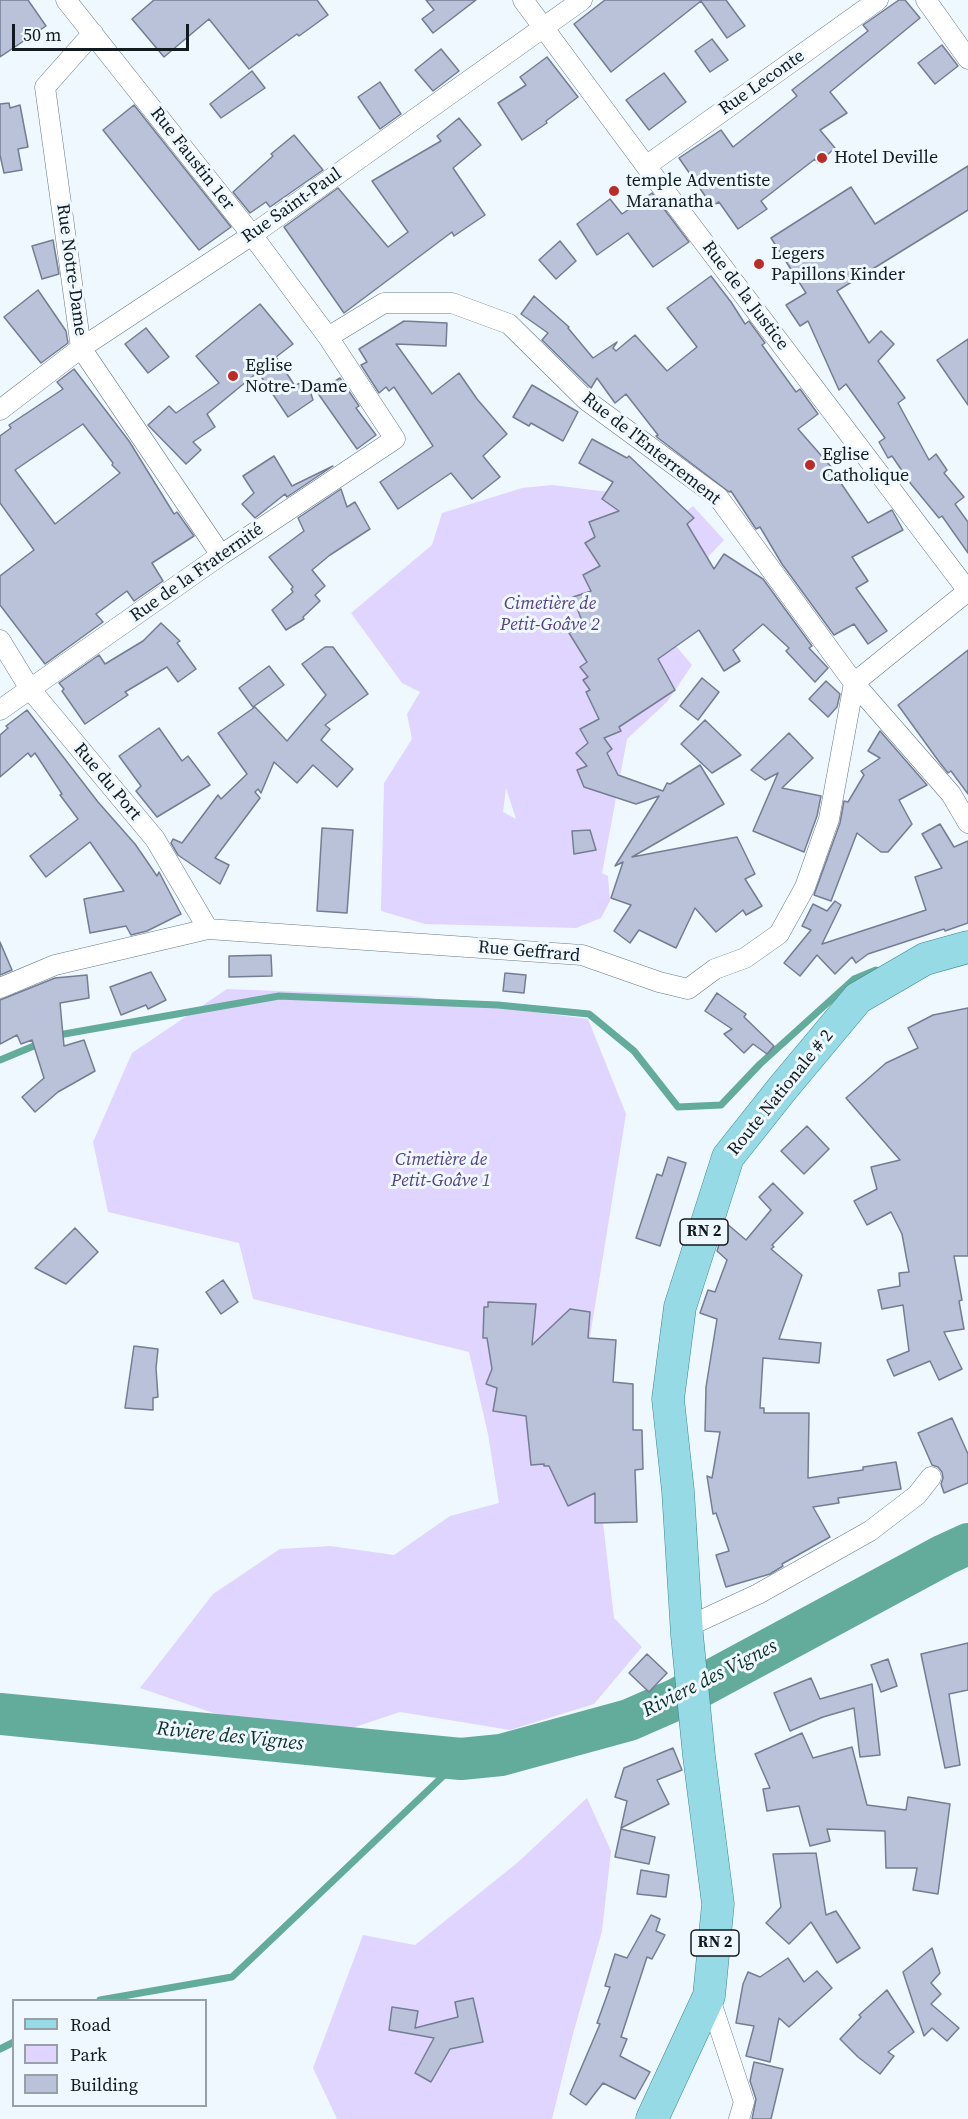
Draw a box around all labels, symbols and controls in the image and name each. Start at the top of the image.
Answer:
scale bar [15,12,192,50]
text: 50 m [23,22,61,47]
street label: Rue Leconte [715,46,809,120]
street label: Rue Faustin 1er [145,103,239,215]
place label: Hotel Deville [834,147,938,169]
marker: Hotel Deville [815,151,829,165]
street label: Rue Saint-Paul [238,164,346,248]
place label: temple Adventiste Maranatha [626,170,770,213]
marker: temple Adventiste Maranatha [607,184,621,198]
street label: Rue Notre-Dame [51,202,91,338]
street label: Rue de la Justice [697,237,793,355]
place label: Legers Papillons Kinder [771,243,905,286]
marker: Legers Papillons Kinder [752,257,766,271]
place label: Eglise Notre- Dame [245,355,347,398]
marker: Eglise Notre- Dame [226,369,240,383]
street label: Rue de l'Enterrement [577,388,725,510]
place label: Eglise Catholique [822,444,909,486]
marker: Eglise Catholique [803,458,817,472]
street label: Rue de la Fraternité [126,519,268,627]
park label: Cimetière de Petit-Goâve 2 [500,593,600,636]
street label: Rue du Port [69,739,145,825]
street label: Rue Geffrard [477,937,581,967]
street label: Route Nationale # 2 [724,1026,838,1160]
park label: Cimetière de Petit-Goâve 1 [391,1149,491,1192]
road number: RN 2 [680,1219,728,1245]
water label: Riviere des Vignes [639,1635,781,1723]
water label: Riviere des Vignes [155,1717,305,1757]
road number: RN 2 [691,1930,739,1956]
legend [12,1999,207,2107]
text: Road [70,2012,111,2037]
text: Park [70,2042,107,2067]
text: Building [70,2072,138,2097]

